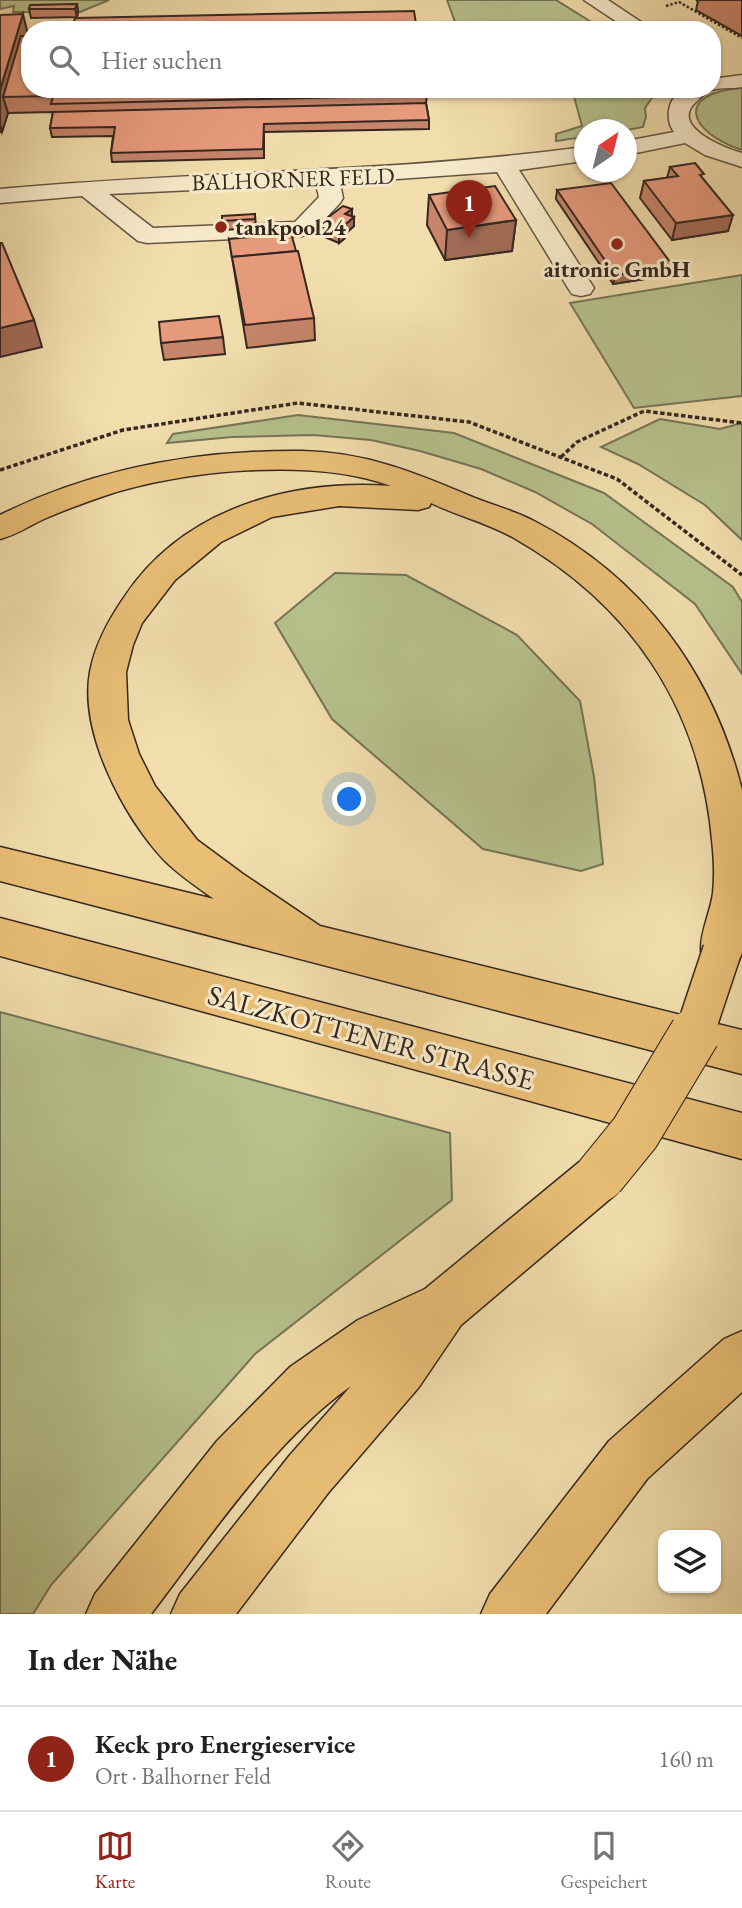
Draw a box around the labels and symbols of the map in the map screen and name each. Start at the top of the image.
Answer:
north arrow [574,119,637,182]
street label: BALHORNER FELD [191,160,395,198]
pin: 1 [446,180,492,238]
place label: tankpool24 [235,212,346,242]
marker: tankpool24 [213,219,229,235]
marker: aitronic GmbH [609,236,625,252]
place label: aitronic GmbH [544,254,690,284]
your location [332,782,366,816]
street label: SALZKOTTENER STRASSE [204,976,538,1098]

